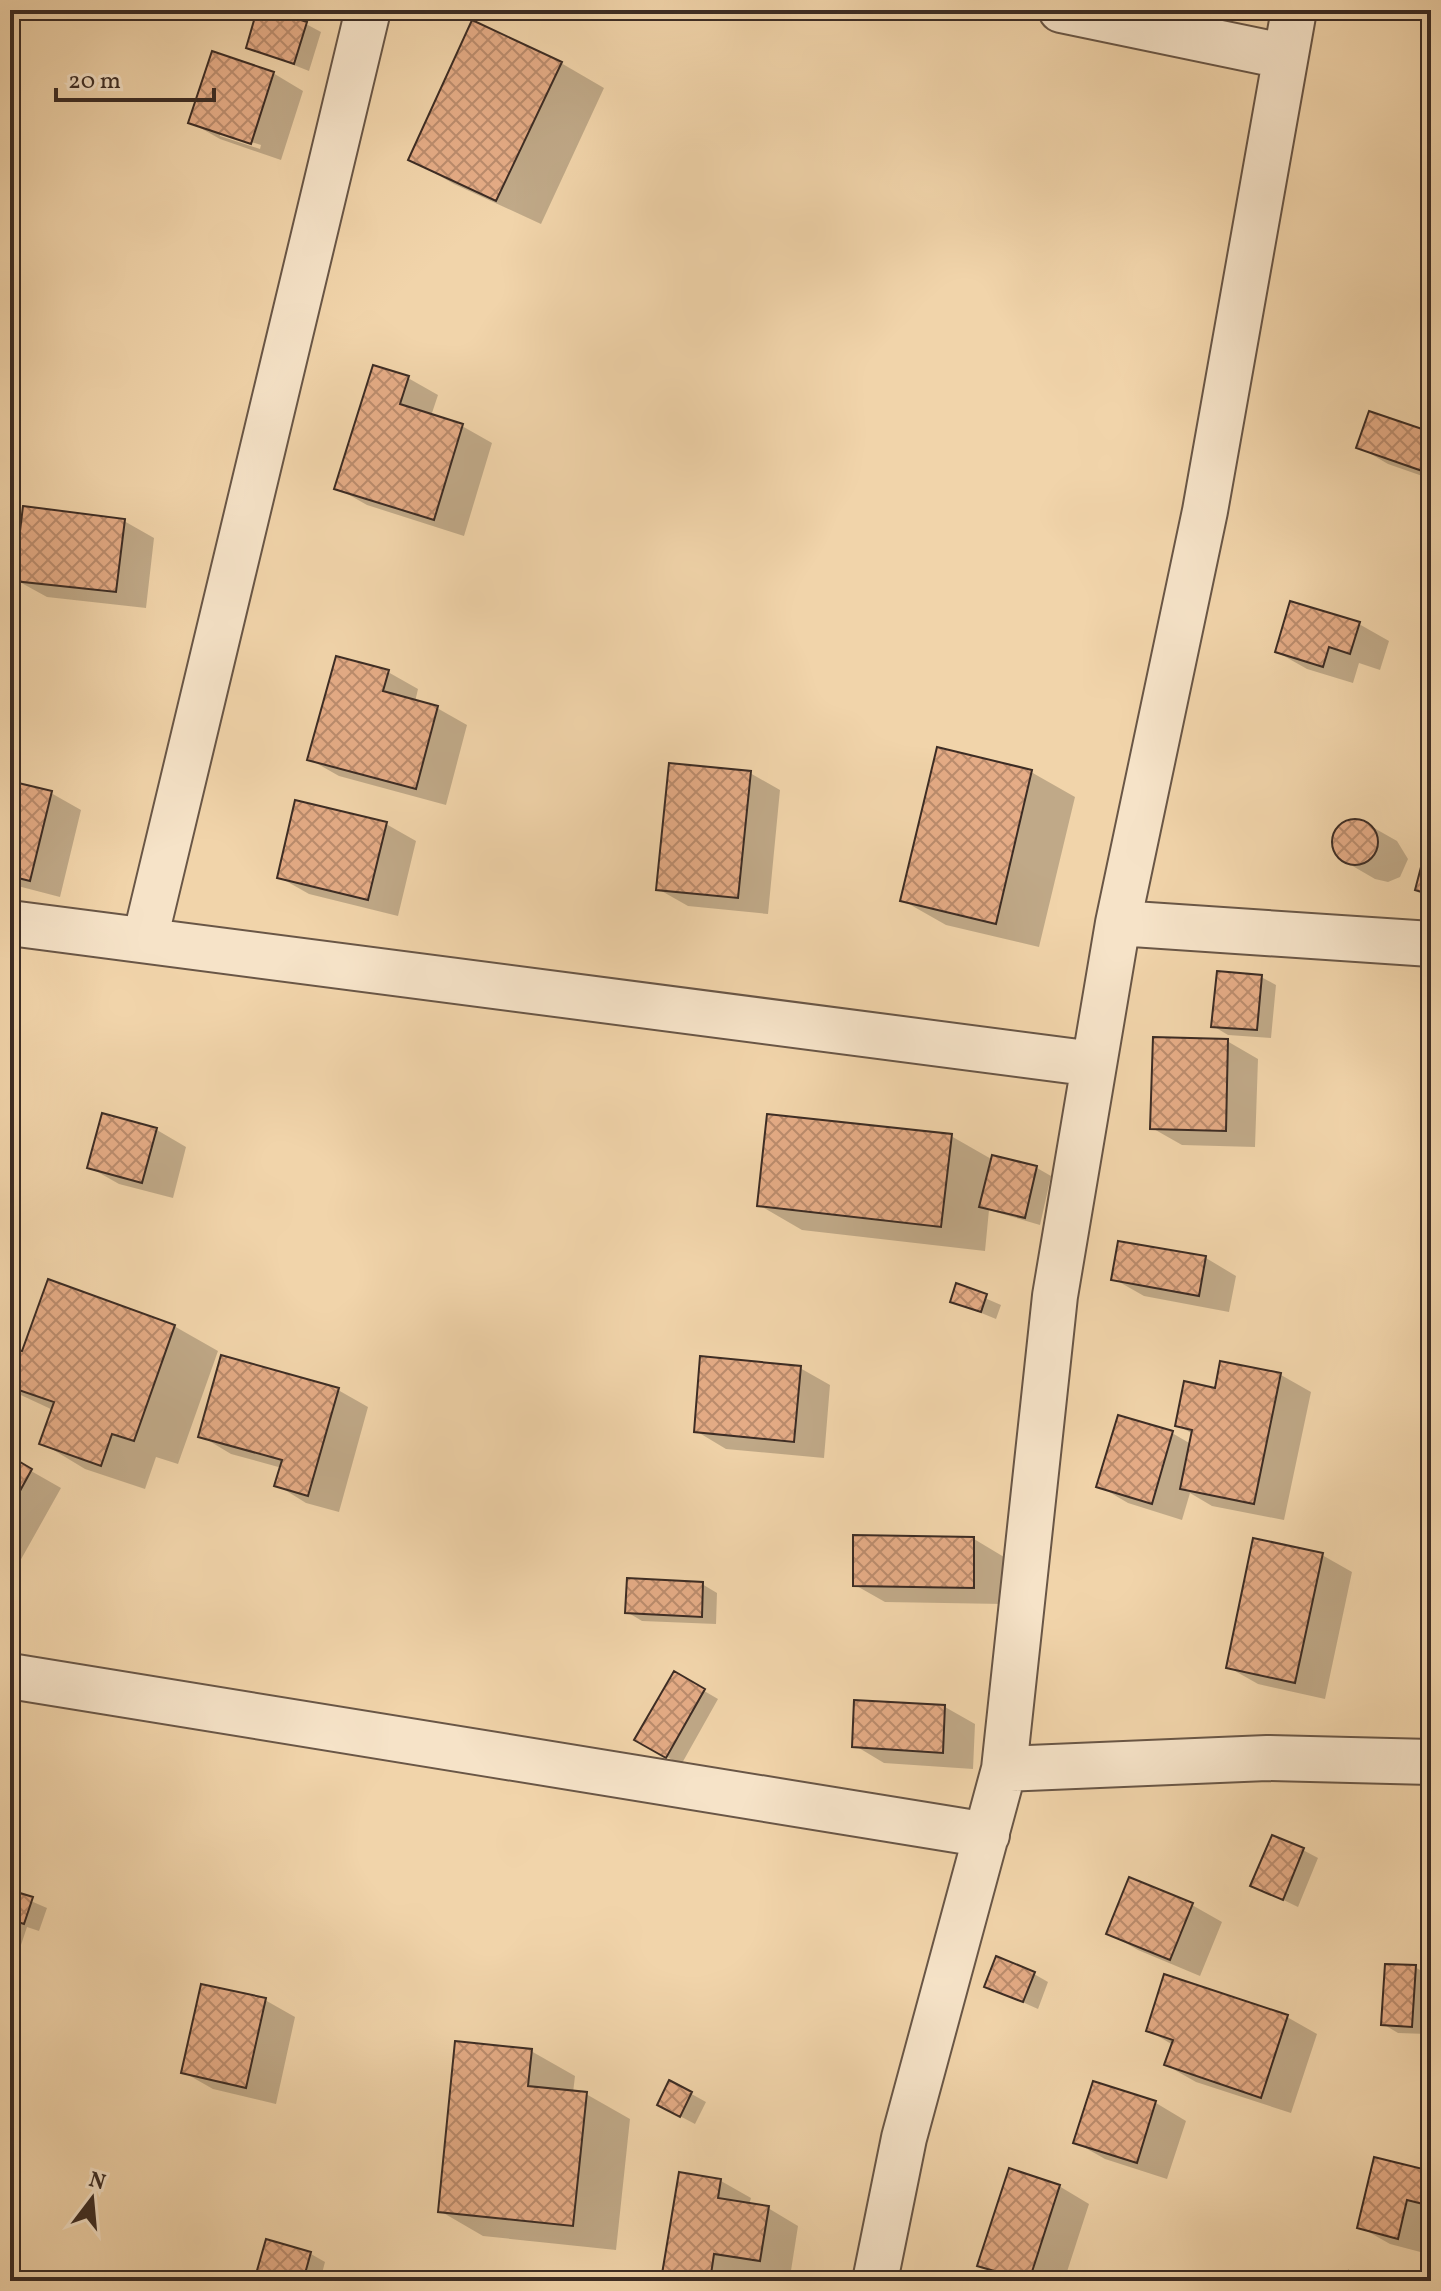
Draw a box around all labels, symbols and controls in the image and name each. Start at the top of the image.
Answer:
scale bar [56,52,214,102]
text: 20 m [68,65,121,99]
north arrow [52,2159,132,2239]
text: N [85,2165,109,2199]

